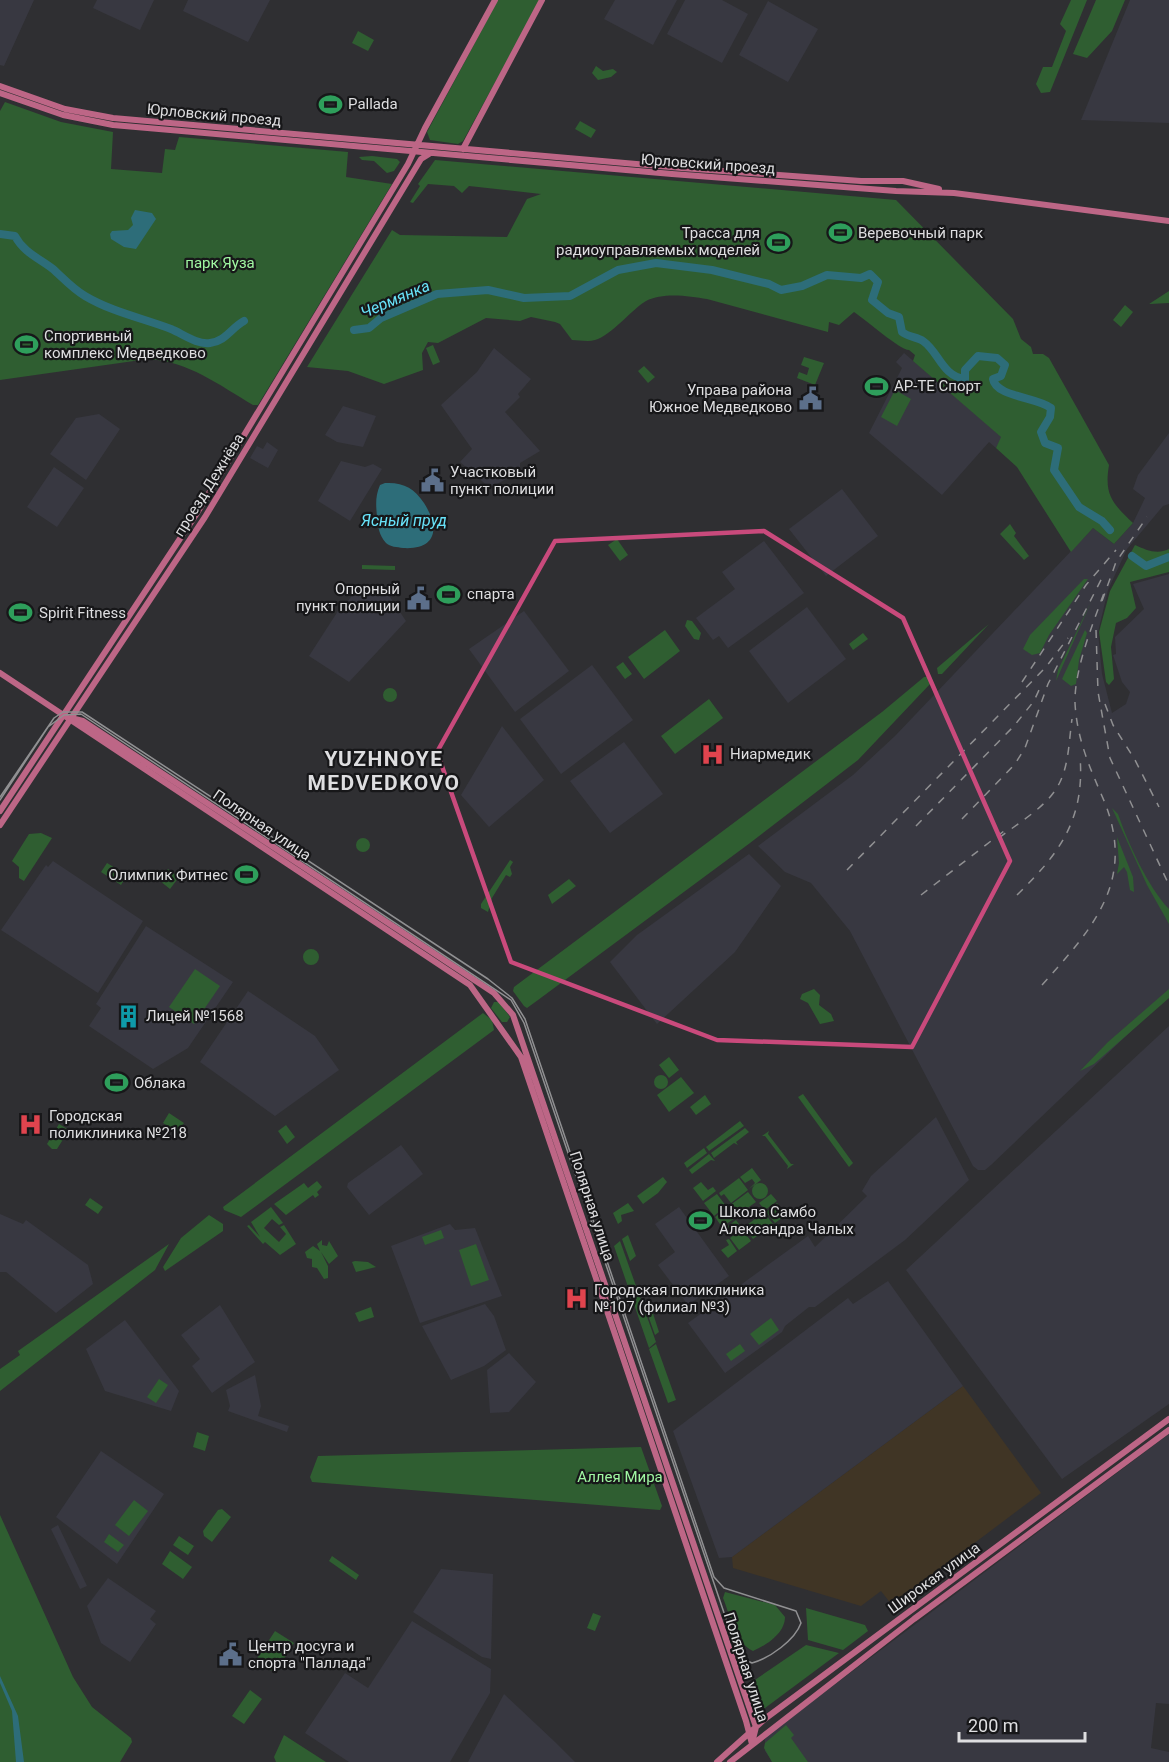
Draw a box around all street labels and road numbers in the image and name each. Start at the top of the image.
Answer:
street label: Юрловский проезд [146,100,282,130]
street label: Юрловский проезд [640,150,776,178]
street label: проезд Дежнёва [170,430,248,540]
street label: Полярная улица [210,786,314,864]
street label: Полярная улица [566,1149,618,1263]
street label: Широкая улица [885,1539,983,1617]
street label: Полярная улица [720,1610,772,1724]

